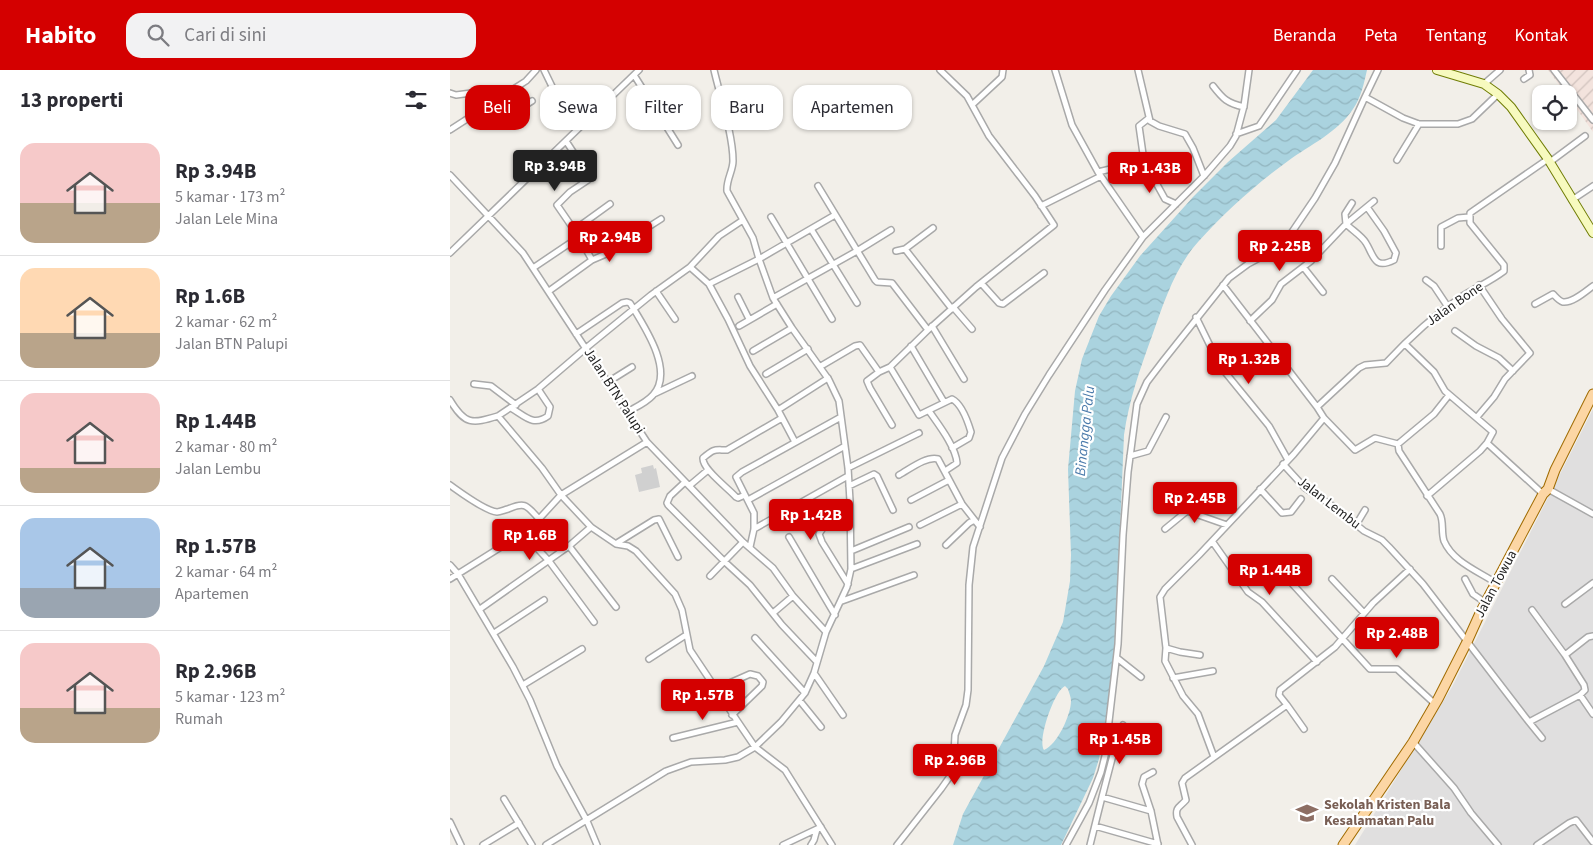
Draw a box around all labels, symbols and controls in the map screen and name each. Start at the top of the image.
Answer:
search box [126,13,476,58]
text: Habito [25,18,96,53]
icon: search [144,21,172,49]
text: Cari di sini [184,22,267,49]
text: Beranda [1273,23,1336,48]
text: Peta [1364,23,1397,48]
text: Tentang [1425,23,1486,48]
text: Kontak [1514,23,1568,48]
text: 13 properti [20,85,123,115]
chip: Beli [465,85,530,130]
chip: Sewa [540,85,616,130]
chip: Filter [626,85,701,130]
chip: Baru [711,85,783,130]
chip: Apartemen [793,85,912,130]
map controls [1532,85,1577,130]
button: locate [1532,85,1577,130]
icon: filters [402,86,430,114]
pin: Rp 3.94B [503,150,607,192]
pin: Rp 1.43B [1098,152,1202,194]
text: Rp 3.94B [524,155,586,177]
text: Rp 3.94B [175,156,256,186]
text: Rp 1.43B [1119,157,1181,179]
icon: home [60,163,120,223]
text: 5 kamar · 173 m² [175,186,285,208]
text: Jalan Lele Mina [175,208,278,230]
pin: Rp 2.94B [558,220,662,263]
text: Rp 2.94B [579,226,641,248]
pin: Rp 2.25B [1228,230,1332,272]
text: Rp 2.25B [1249,235,1311,257]
street label: Jalan Bone [1423,277,1488,331]
text: Rp 1.6B [175,281,245,311]
icon: home [60,288,120,348]
text: 2 kamar · 62 m² [175,311,277,333]
text: Jalan BTN Palupi [175,333,288,355]
pin: Rp 1.32B [1197,342,1301,385]
street label: Jalan BTN Palupi [579,344,649,438]
text: Rp 1.32B [1218,348,1280,370]
water label: Binangga Palu [1070,385,1100,477]
text: Rp 1.44B [175,406,256,436]
icon: home [60,413,120,473]
text: 2 kamar · 80 m² [175,436,277,458]
text: Jalan Lembu [175,458,261,480]
street label: Jalan Lembu [1293,472,1365,534]
pin: Rp 2.45B [1143,482,1247,524]
text: Rp 2.45B [1164,487,1226,509]
pin: Rp 1.42B [759,498,863,541]
text: Rp 1.42B [780,504,842,526]
pin: Rp 1.6B [484,518,576,561]
text: Rp 1.6B [503,524,557,546]
text: Rp 1.57B [175,531,256,561]
icon: home [60,538,120,598]
street label: Jalan Towua [1470,547,1522,621]
pin: Rp 1.44B [1218,554,1322,596]
text: Rp 1.44B [1239,559,1301,581]
text: 2 kamar · 64 m² [175,561,277,583]
text: Apartemen [175,583,249,605]
pin: Rp 2.48B [1345,616,1449,659]
text: Rp 2.48B [1366,622,1428,644]
text: Rp 2.96B [175,656,256,686]
icon: home [60,663,120,723]
pin: Rp 1.57B [651,678,755,721]
text: Rp 1.57B [672,684,734,706]
text: 5 kamar · 123 m² [175,686,285,708]
text: Rumah [175,708,223,730]
pin: Rp 1.45B [1068,722,1172,765]
text: Rp 1.45B [1089,728,1151,750]
pin: Rp 2.96B [903,744,1007,786]
text: Rp 2.96B [924,749,986,771]
place label: Sekolah Kristen Bala Kesalamatan Palu [1324,795,1451,831]
school or university icon: Sekolah Kristen Bala Kesalamatan Palu [1294,800,1320,826]

